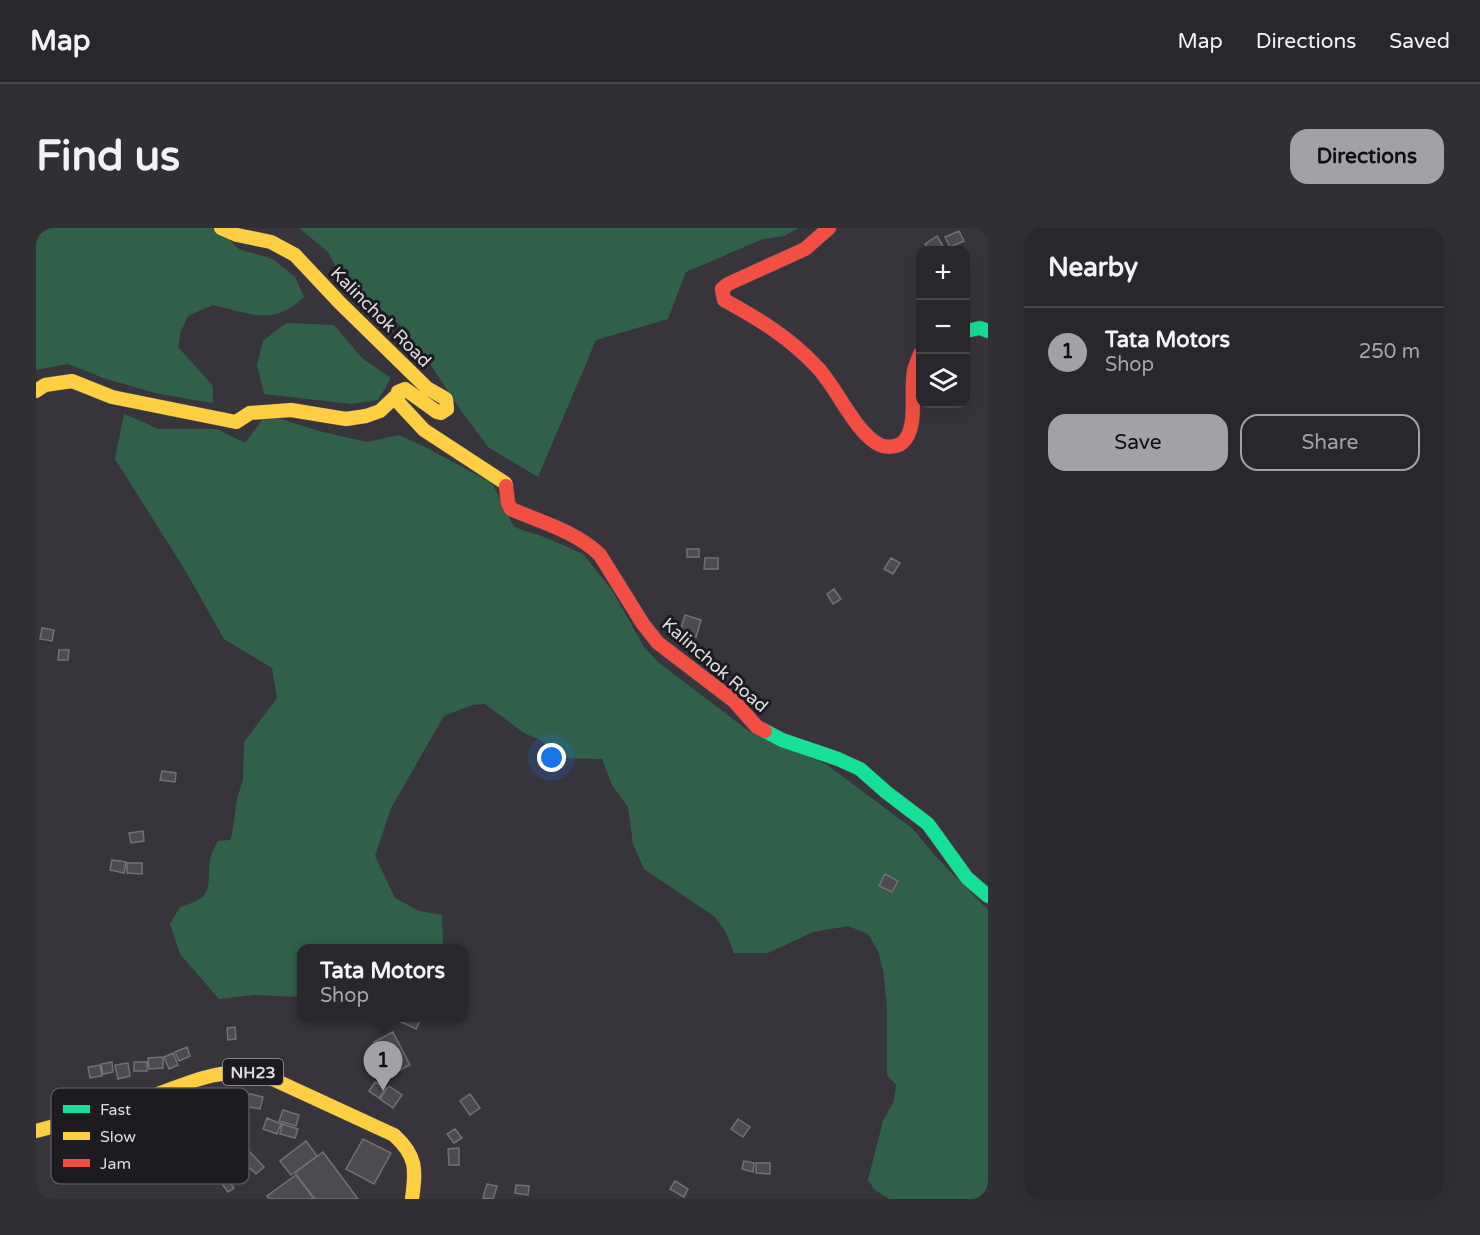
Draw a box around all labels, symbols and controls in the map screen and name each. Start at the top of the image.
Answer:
text: Map [30,24,90,58]
text: Map [1177,29,1223,54]
text: Directions [1256,29,1356,54]
text: Saved [1389,29,1450,54]
button: Directions [1290,129,1444,184]
text: Find us [36,131,180,182]
map controls [916,246,970,408]
button: + [916,246,970,300]
text: Nearby [1048,252,1138,283]
street label: Kalinchok Road [326,262,436,372]
button: − [916,300,970,354]
text: Tata Motors [1105,327,1230,353]
text: 1 [1061,340,1074,364]
text: 250 m [1359,340,1420,364]
text: Shop [1105,353,1154,377]
button: layers [916,354,970,408]
button: Save [1048,414,1228,471]
button: Share [1240,414,1420,471]
street label: Kalinchok Road [657,613,773,717]
your location [537,743,566,772]
popup [297,944,468,1022]
text: Tata Motors [320,958,445,984]
text: Shop [320,984,369,1008]
pin: 1 [364,1042,402,1091]
road number: NH23 [223,1059,283,1085]
legend [51,1088,249,1184]
text: Fast [100,1100,131,1120]
text: Slow [100,1127,136,1147]
text: Jam [100,1154,131,1174]

